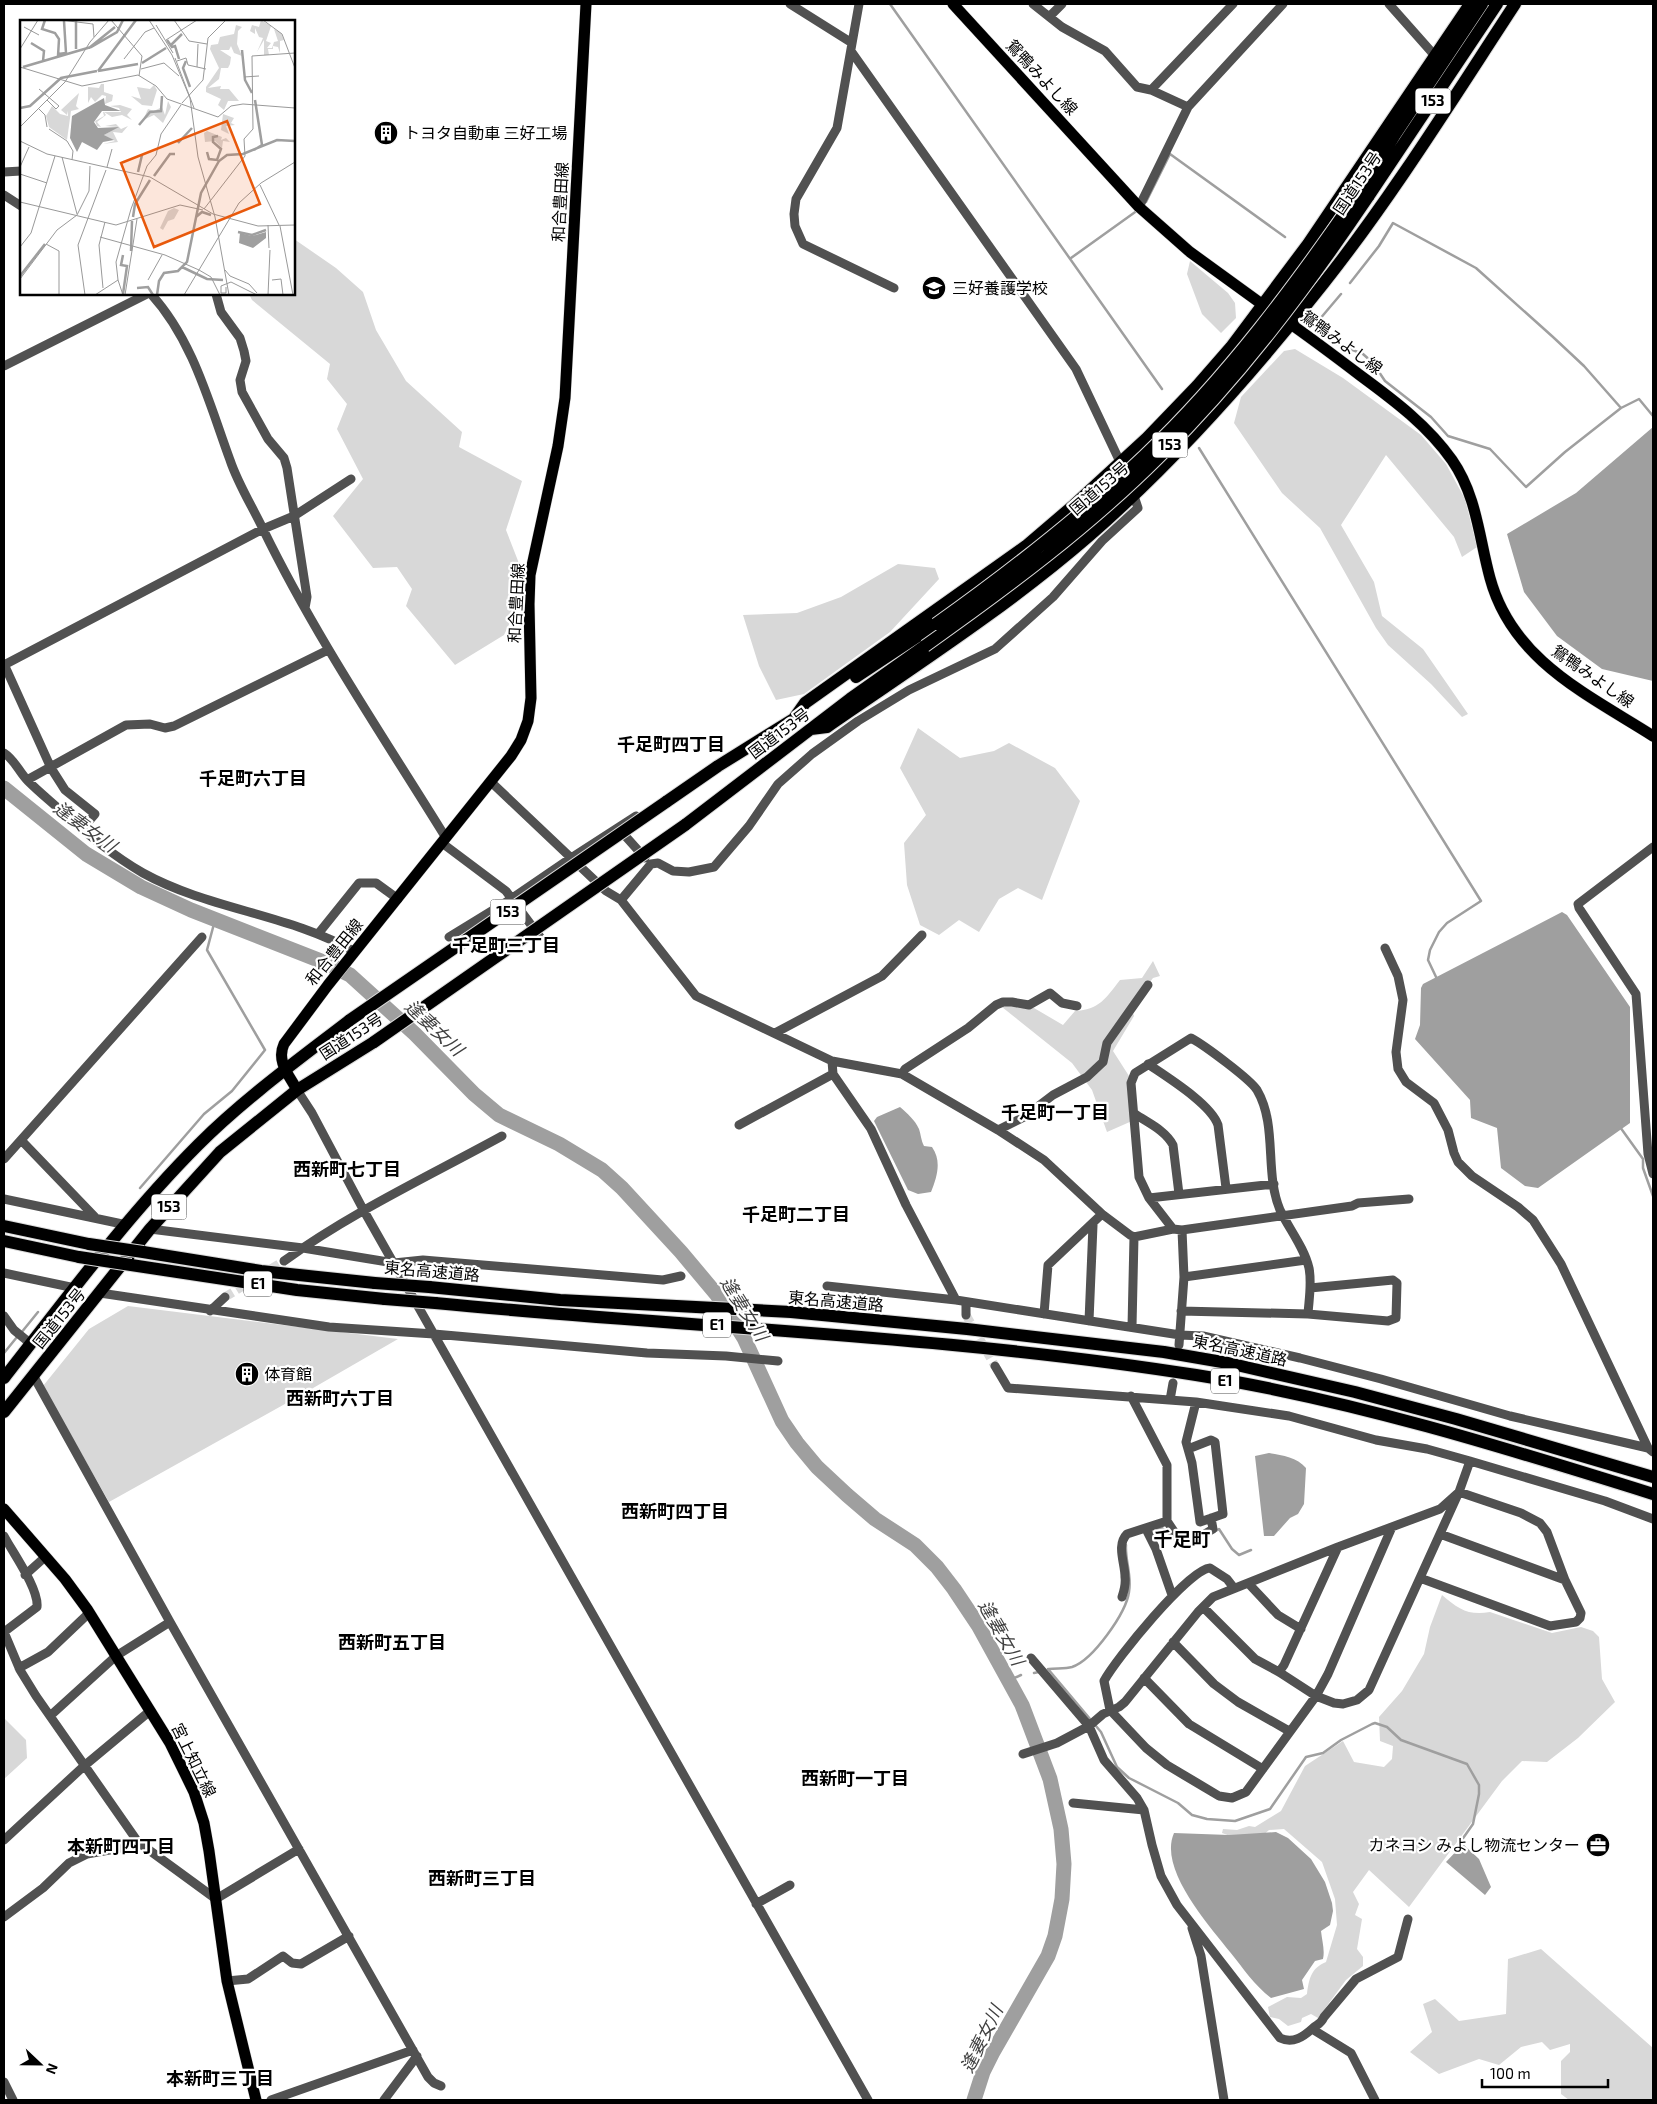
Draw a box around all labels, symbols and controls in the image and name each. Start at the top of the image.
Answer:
inset map [20,20,295,295]
street label: 鴛鴨みよし線 [1003,35,1082,118]
road number: 153 [1416,88,1450,114]
building icon: トヨタ自動車 三好工場 [373,120,399,146]
place label: トヨタ自動車 三好工場 [404,123,568,142]
street label: 国道153号 [1329,148,1385,218]
street label: 和合豊田線 [548,162,571,242]
school or university icon: 三好養護学校 [921,275,947,301]
place label: 三好養護学校 [952,278,1048,297]
street label: 鴛鴨みよし線 [1298,306,1387,377]
road number: 153 [1152,432,1188,458]
street label: 国道153号 [1065,457,1132,518]
street label: 和合豊田線 [504,563,527,643]
street label: 鴛鴨みよし線 [1549,640,1638,711]
street label: 国道153号 [744,703,813,762]
district label: 千足町四丁目 [617,733,725,755]
district label: 千足町六丁目 [199,767,307,789]
water label: 逢妻女川 [50,796,123,857]
road number: 153 [490,900,526,924]
street label: 和合豊田線 [301,915,366,989]
district label: 千足町三丁目 [452,934,560,956]
water label: 逢妻女川 [401,995,470,1061]
street label: 国道153号 [315,1008,386,1063]
district label: 千足町一丁目 [1001,1101,1109,1123]
district label: 西新町七丁目 [293,1158,401,1180]
road number: 153 [152,1194,186,1220]
district label: 千足町二丁目 [742,1203,850,1225]
street label: 東名高速道路 [383,1257,481,1284]
road number: E1 [244,1272,272,1296]
water label: 逢妻女川 [716,1272,774,1347]
street label: 国道153号 [29,1284,89,1352]
street label: 東名高速道路 [787,1287,885,1314]
road number: E1 [703,1312,731,1338]
street label: 東名高速道路 [1191,1330,1289,1369]
building icon: 体育館 [234,1361,260,1387]
place label: 体育館 [264,1364,312,1383]
road number: E1 [1211,1368,1239,1394]
district label: 西新町六丁目 [286,1387,394,1409]
district label: 西新町四丁目 [621,1500,729,1522]
district label: 千足町 [1153,1527,1211,1550]
water label: 逢妻女川 [974,1596,1030,1671]
district label: 西新町五丁目 [338,1631,446,1653]
street label: 宮上知立線 [168,1720,221,1800]
district label: 西新町一丁目 [801,1767,909,1789]
office icon: カネヨシ みよし物流センター [1585,1832,1611,1858]
district label: 本新町四丁目 [67,1835,175,1857]
place label: カネヨシ みよし物流センター [1368,1835,1580,1854]
district label: 西新町三丁目 [428,1867,536,1889]
water label: 逢妻女川 [955,2000,1008,2076]
north arrow [15,2039,65,2089]
scale bar [1482,2056,1608,2088]
text: N [43,2061,62,2077]
text: 100 m [1490,2064,1531,2082]
district label: 本新町三丁目 [166,2067,274,2089]

